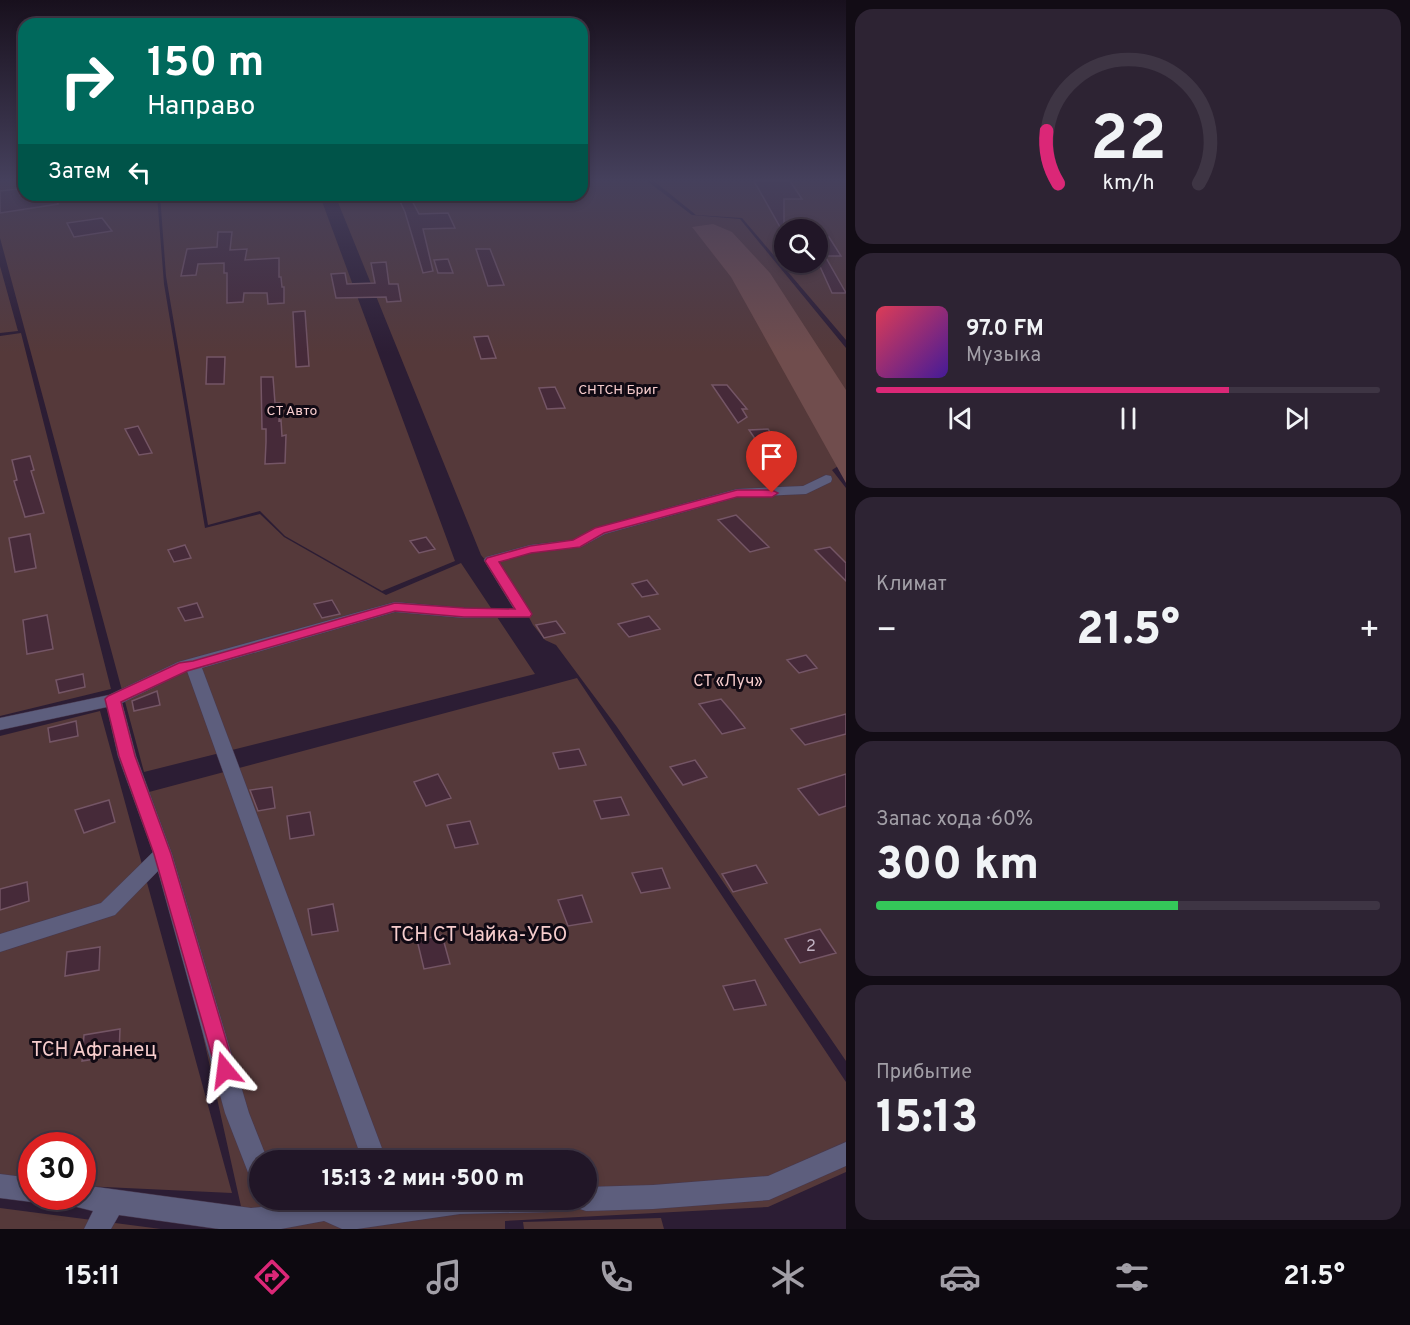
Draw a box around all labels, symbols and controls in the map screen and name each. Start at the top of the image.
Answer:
text: 150 m [147,38,264,91]
icon: right [48,42,126,120]
text: Направо [147,90,255,124]
text: 22 [1090,103,1166,182]
icon: left [123,156,156,189]
text: Затем [48,159,111,186]
text: km/h [1102,170,1154,197]
map controls [774,219,828,273]
button: search [774,219,828,273]
text: 97.0 FM [966,316,1044,343]
text: Музыка [966,343,1041,369]
park label: СНТСН Бриг [578,382,658,399]
icon: previous [944,402,977,435]
icon: pause [1112,402,1145,435]
icon: next [1280,402,1313,435]
park label: СТ Авто [267,403,318,420]
pin [746,431,797,493]
icon: arrive [755,440,788,473]
text: Климат [876,572,947,598]
text: 21.5° [1076,603,1180,660]
text: − [876,611,897,653]
text: + [1359,611,1380,653]
park label: СТ «Луч» [693,672,763,692]
text: Запас хода · 60% [876,807,1033,833]
text: 300 km [876,838,1039,895]
park label: ТСН СТ Чайка-УБО [391,923,567,949]
house number: 2 [806,937,816,957]
park label: ТСН Афганец [31,1038,157,1064]
position arrow [193,1038,257,1102]
text: Прибытие [876,1060,972,1086]
text: 15:13 [876,1091,978,1148]
speed limit sign: 30 [18,1132,96,1210]
text: 15:13 · 2 мин · 500 m [322,1166,524,1193]
icon: directions [251,1256,293,1298]
icon: music [423,1256,465,1298]
icon: phone [595,1256,637,1298]
icon: climate [767,1256,809,1298]
icon: car [939,1256,981,1298]
icon: filters [1111,1256,1153,1298]
text: 15:11 [65,1260,121,1294]
text: 21.5° [1283,1260,1345,1294]

